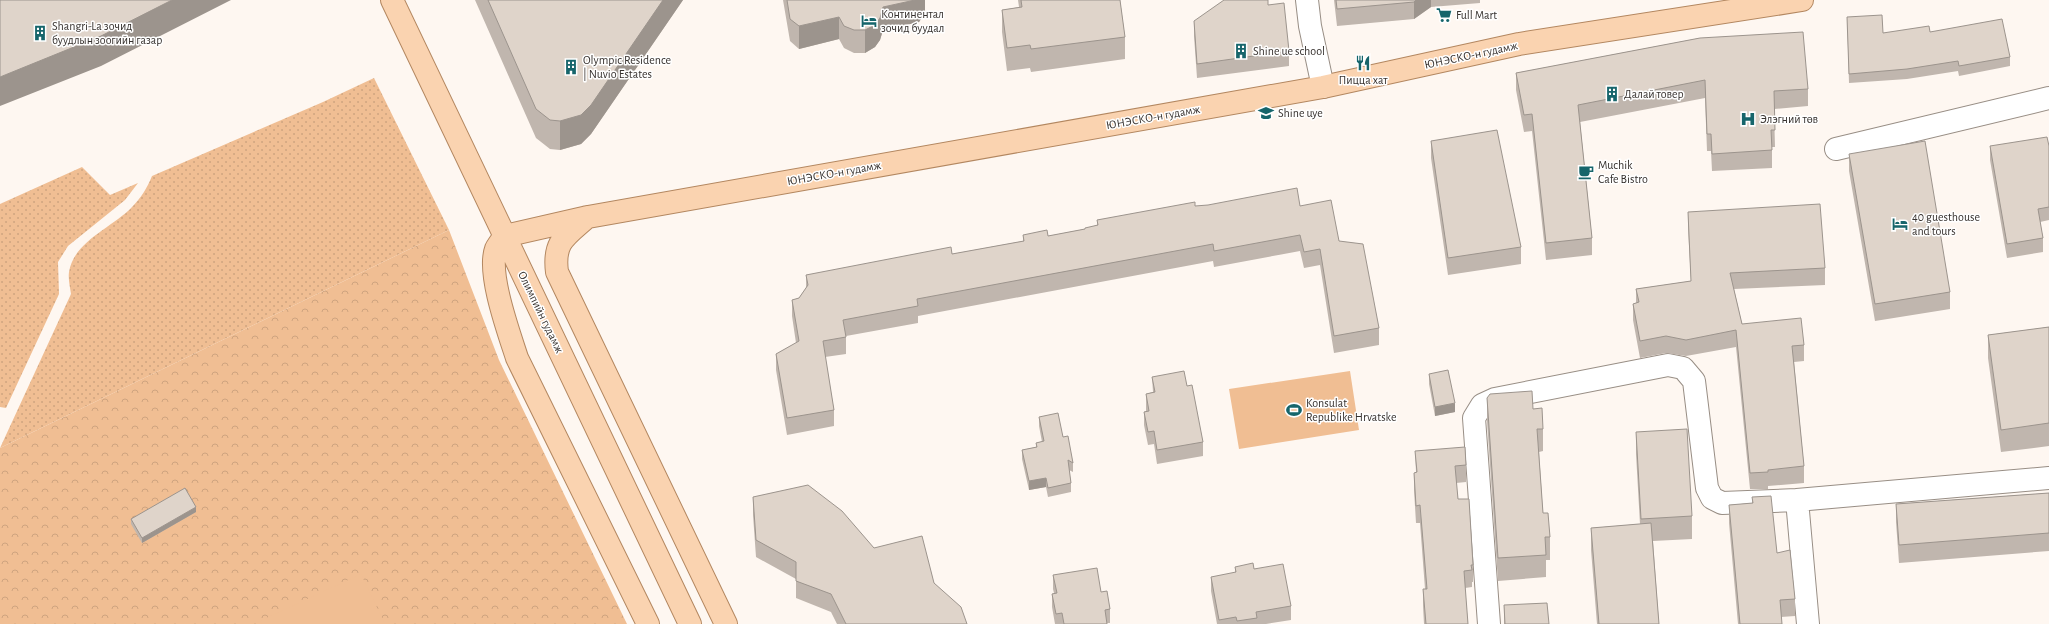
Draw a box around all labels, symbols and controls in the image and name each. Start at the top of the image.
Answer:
supermarket icon: Full Mart [1435,6,1453,24]
place label: Континентал зочид буудал [881,8,944,35]
place label: Full Mart [1456,9,1497,21]
hotel icon: Континентал зочид буудал [860,12,878,30]
place label: Shangri-La зочид буудлын зоогийн газар [52,20,162,47]
building icon: Shangri-La зочид буудлын зоогийн газар [31,24,49,42]
street label: ЮНЭСКО-н гудамж [1423,39,1519,72]
building icon: Shine ue school [1232,42,1250,60]
place label: Shine ue school [1253,45,1325,57]
place label: Olympic Residence | Nuvio Estates [583,54,671,81]
restaurant icon: Пицца хат [1354,54,1372,72]
building icon: Olympic Residence | Nuvio Estates [562,58,580,76]
place label: Пицца хат [1338,74,1388,86]
building icon: Далай товер [1603,85,1621,103]
place label: Далай товер [1624,88,1684,100]
street label: ЮНЭСКО-н гудамж [1105,103,1201,132]
school or university icon: Shine uye [1257,104,1275,122]
place label: Shine uye [1278,107,1323,120]
hospital icon: Элэгний төв [1739,110,1757,128]
place label: Элэгний төв [1760,113,1819,125]
street label: ЮНЭСКО-н гудамж [786,159,882,188]
place label: Muchik Cafe Bistro [1598,159,1648,185]
cafe icon: Muchik Cafe Bistro [1577,163,1595,181]
place label: 40 guesthouse and tours [1912,211,1980,237]
hotel icon: 40 guesthouse and tours [1891,215,1909,233]
street label: Олимпийн гудамж [515,269,566,356]
place label: Konsulat Republike Hrvatske [1306,397,1396,423]
sports icon: Konsulat Republike Hrvatske [1285,401,1303,419]

